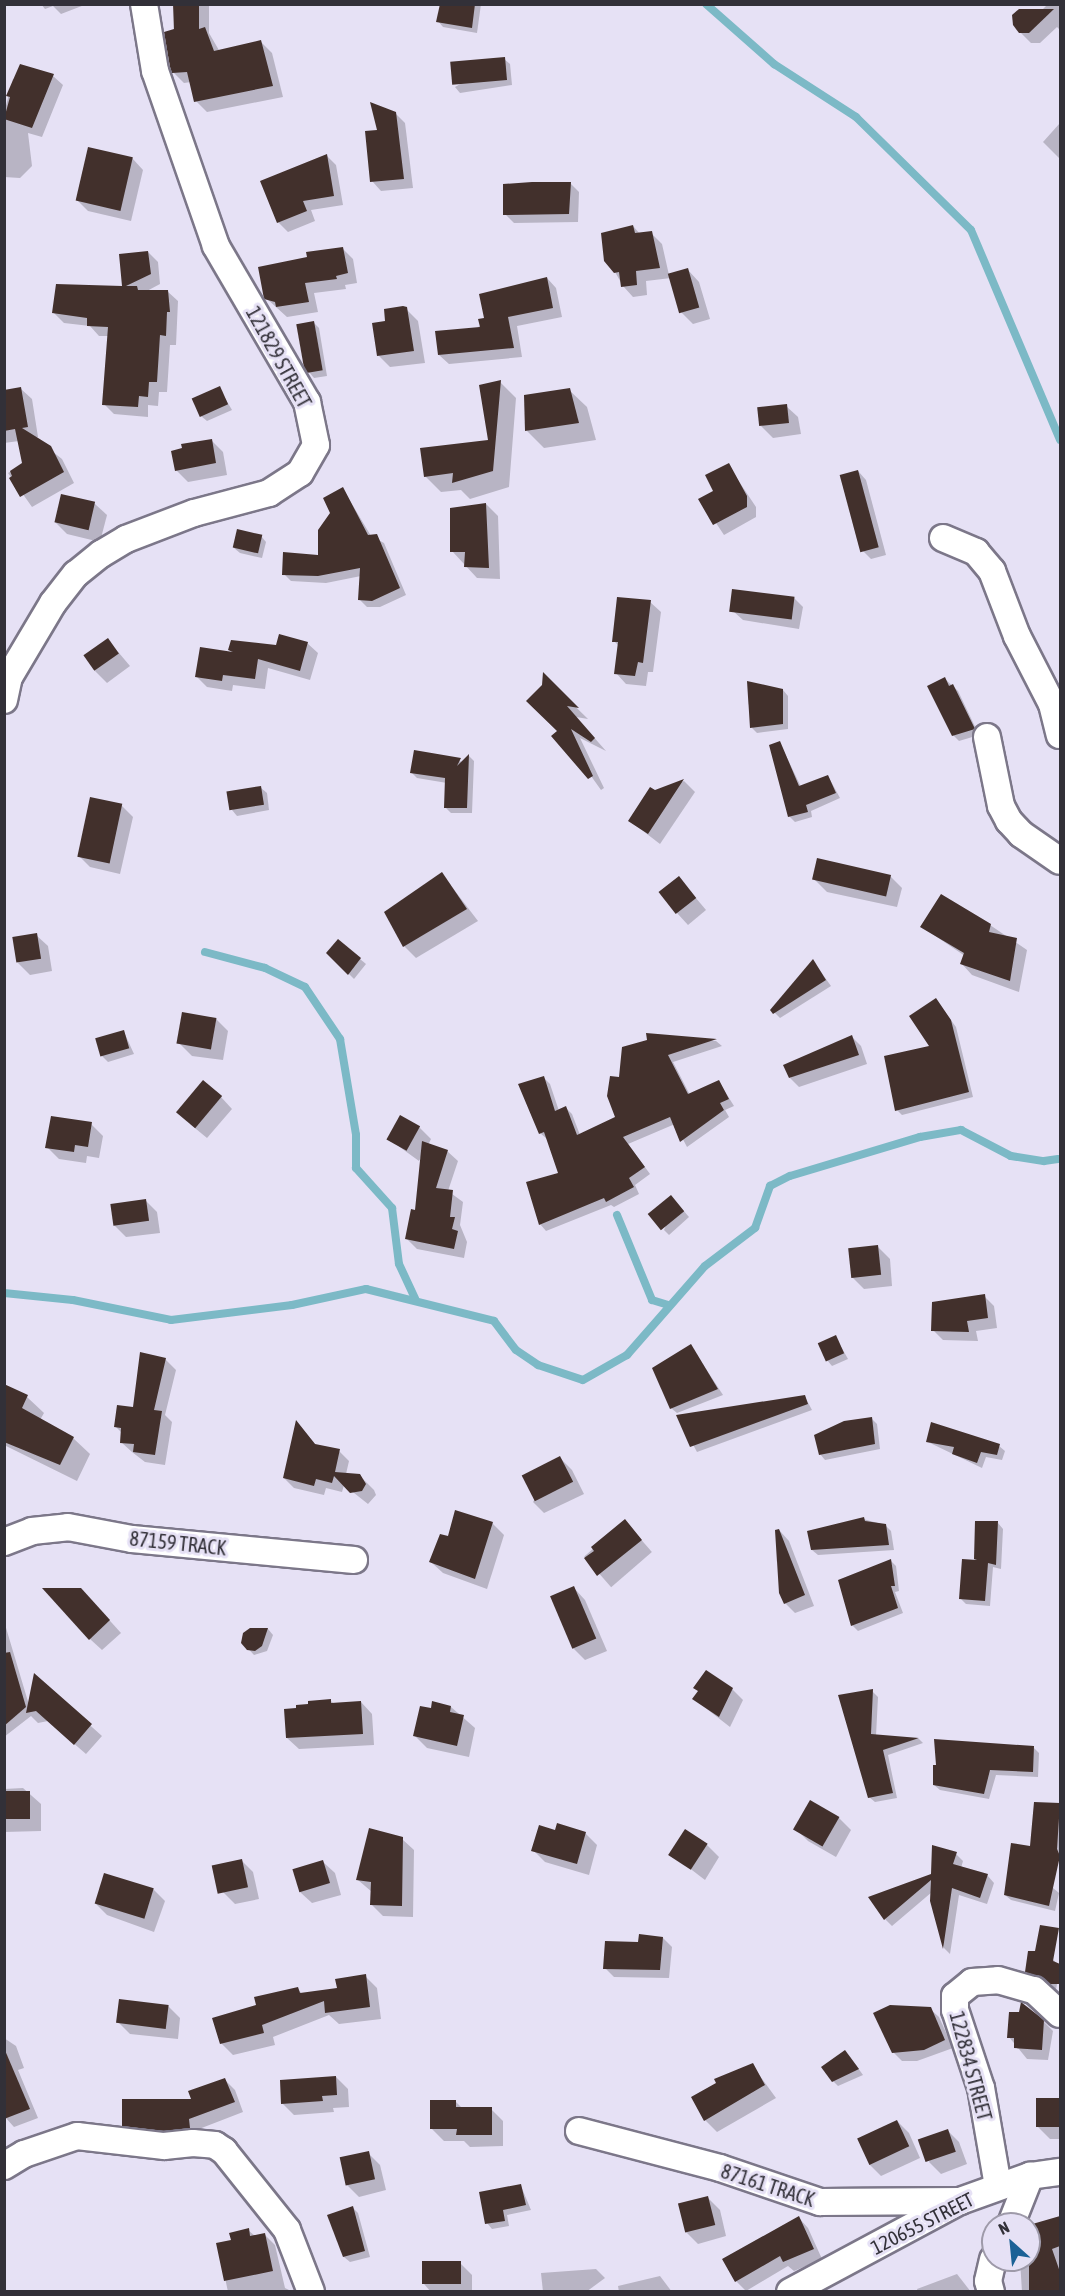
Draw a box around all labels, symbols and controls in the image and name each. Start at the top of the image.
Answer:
street label: 121829 STREET [241,302,317,412]
street label: 87159 TRACK [128,1526,228,1560]
street label: 122834 STREET [945,2009,997,2123]
street label: 87161 TRACK [718,2159,818,2211]
street label: 120655 STREET [867,2187,977,2259]
north arrow [981,2212,1041,2272]
text: N [995,2218,1012,2238]

